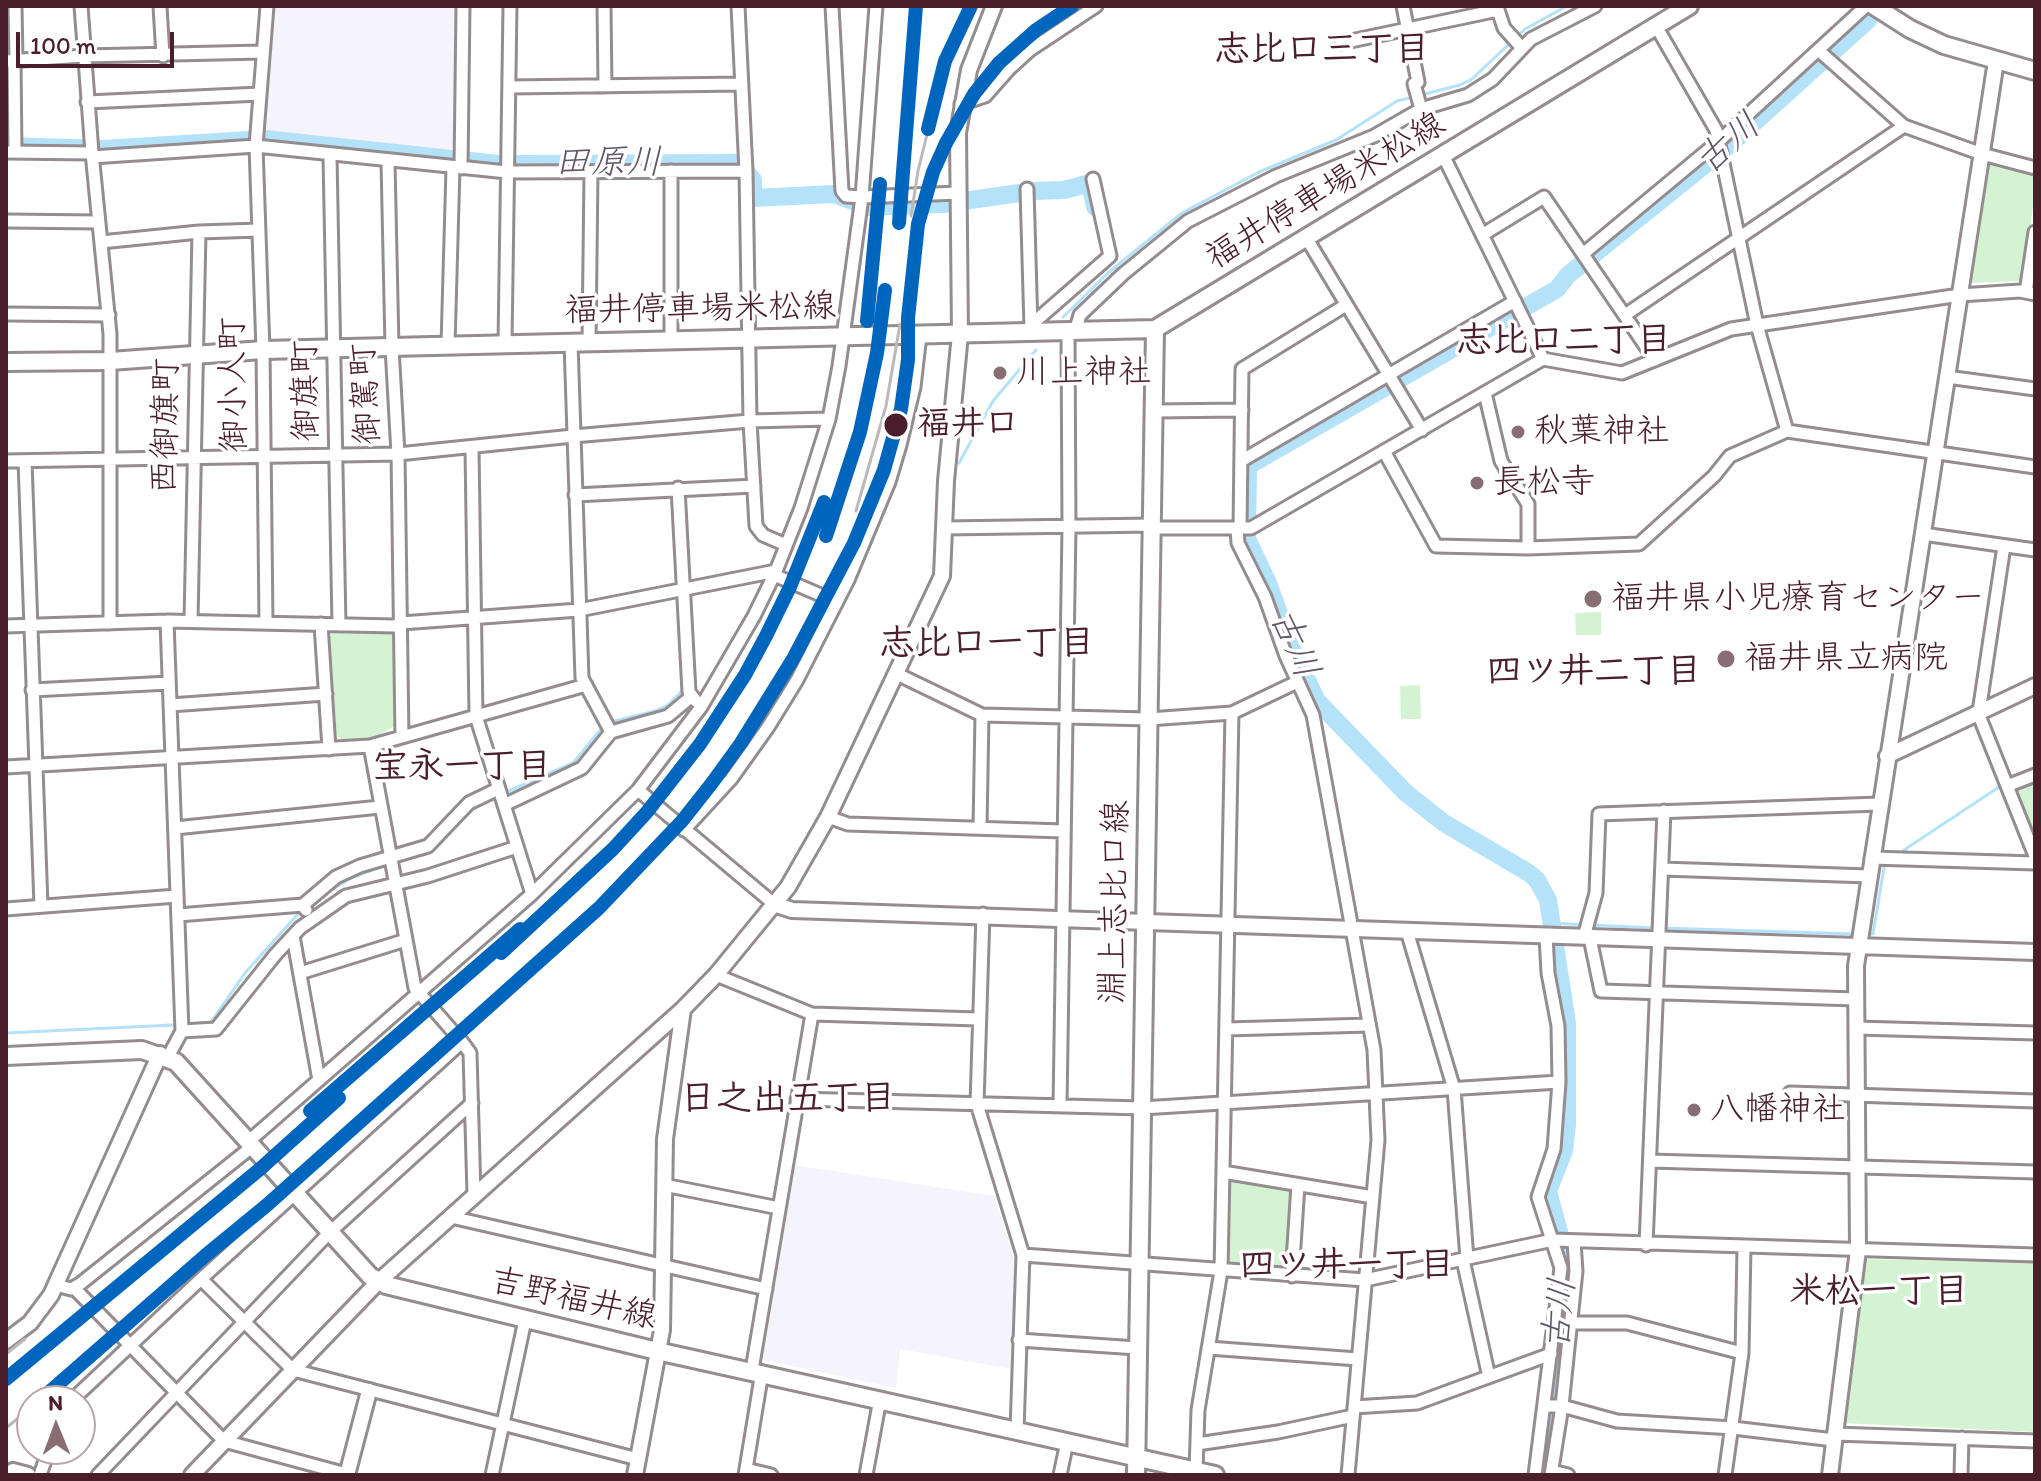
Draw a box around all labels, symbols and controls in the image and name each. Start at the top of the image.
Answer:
scale bar [20,16,178,66]
district label: 志比口三丁目 [1214,29,1430,73]
text: 100 m [30,31,96,60]
street label: 福井停車場米松線 [1199,104,1453,280]
water label: 古川 [1688,105,1770,185]
water label: 田原川 [554,142,662,186]
street label: 福井停車場米松線 [564,287,836,333]
street label: 御小人町 [213,317,257,453]
district label: 志比口二丁目 [1456,320,1672,364]
street label: 御旗町 [286,340,328,442]
street label: 御駕町 [344,342,390,446]
place label: 川上神社 [1016,353,1152,393]
street label: 西御旗町 [145,358,189,494]
marker: 川上神社 [991,364,1009,382]
place label: 福井口 [917,405,1019,445]
marker: 福井口 [882,411,910,439]
place label: 秋葉神社 [1534,412,1670,452]
marker: 秋葉神社 [1509,423,1527,441]
place label: 長松寺 [1493,463,1595,503]
marker: 長松寺 [1468,474,1486,492]
place label: 福井県小児療育センター [1611,579,1985,619]
marker: 福井県小児療育センター [1582,588,1604,610]
water label: 古川 [1259,602,1327,686]
district label: 志比口一丁目 [879,623,1095,667]
place label: 福井県立病院 [1744,639,1948,679]
marker: 福井県立病院 [1715,648,1737,670]
district label: 四ツ井二丁目 [1486,651,1702,695]
district label: 宝永一丁目 [372,746,552,790]
street label: 淵上志比口線 [1094,800,1138,1004]
district label: 日之出五丁目 [680,1078,896,1122]
place label: 八幡神社 [1710,1090,1846,1130]
marker: 八幡神社 [1685,1101,1703,1119]
district label: 四ツ井一丁目 [1239,1245,1455,1289]
street label: 吉野福井線 [486,1261,660,1339]
district label: 米松一丁目 [1789,1271,1969,1315]
water label: 古川 [1536,1276,1586,1352]
north arrow [16,1385,96,1465]
text: N [48,1389,63,1416]

